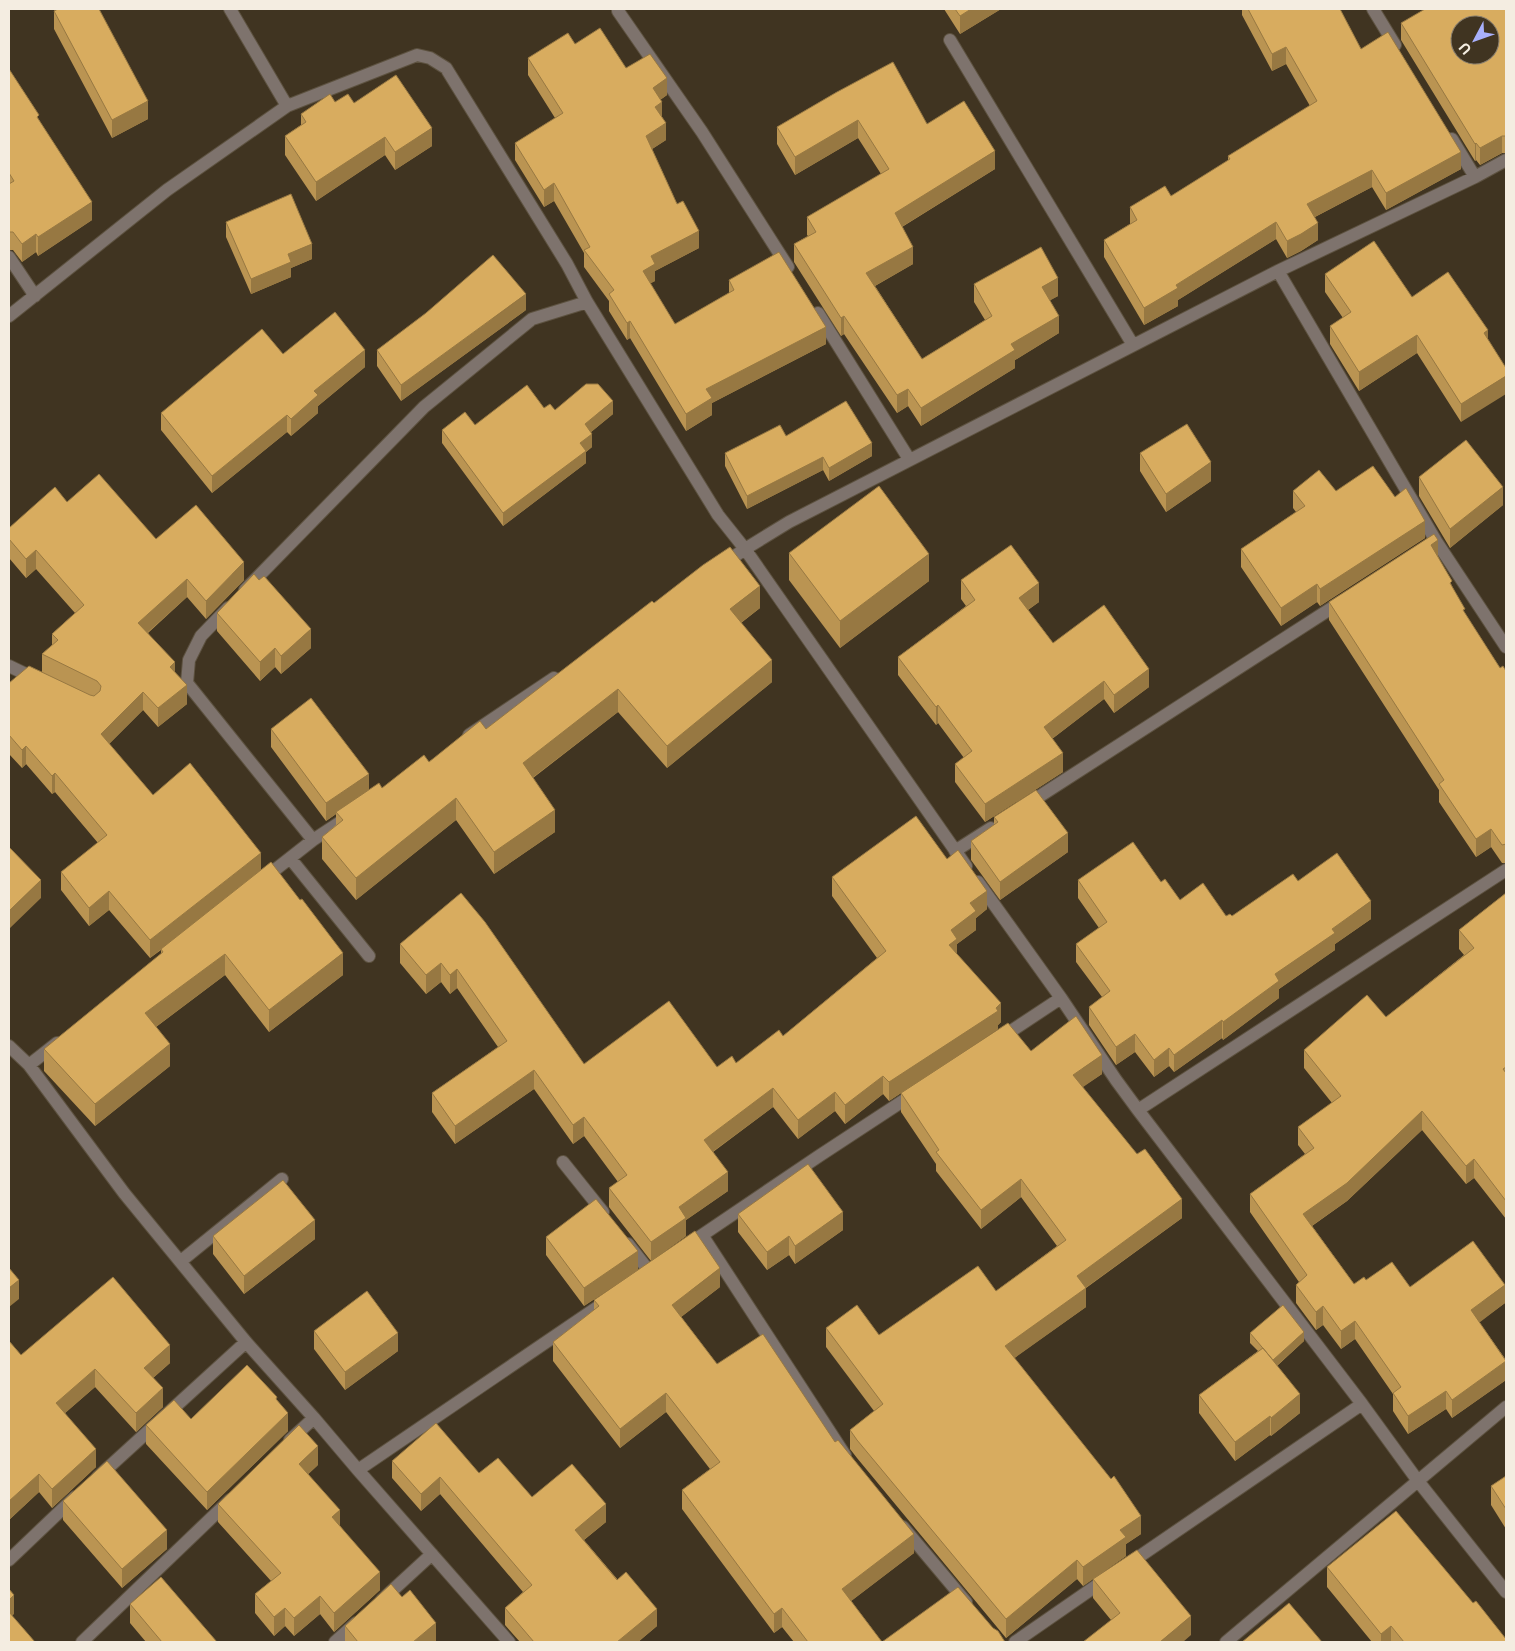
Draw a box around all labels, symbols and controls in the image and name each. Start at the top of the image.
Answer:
north arrow [1450,15,1500,65]
text: U [1455,39,1475,58]

